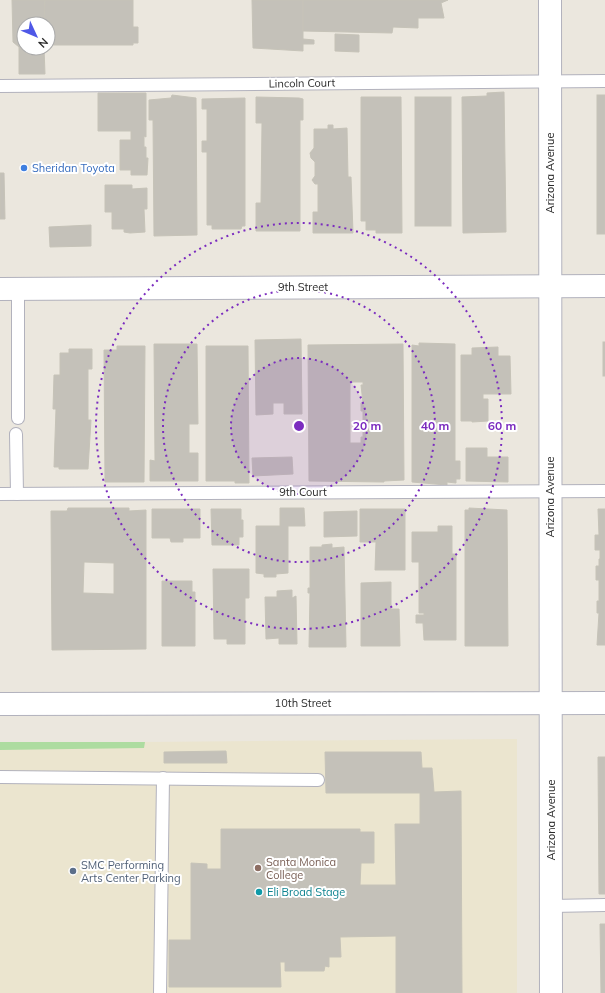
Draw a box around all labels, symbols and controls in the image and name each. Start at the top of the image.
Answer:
north arrow [16,16,56,56]
text: N [35,35,51,51]
street label: Lincoln Court [269,75,336,91]
street label: Arizona Avenue [543,133,557,213]
place label: Sheridan Toyota [32,161,115,175]
marker: Sheridan Toyota [19,163,29,173]
street label: 9th Street [278,280,328,294]
text: 20 m [353,418,381,433]
text: 40 m [421,418,449,433]
text: 60 m [488,418,516,433]
centre of rings [292,419,306,433]
street label: Arizona Avenue [543,457,557,537]
street label: 9th Court [279,485,327,499]
street label: 10th Street [275,696,332,710]
street label: Arizona Avenue [544,780,558,860]
place label: Santa Monica College [266,855,336,882]
place label: SMC Performing Arts Center Parking [81,858,181,885]
marker: Santa Monica College [253,863,263,873]
marker: SMC Performing Arts Center Parking [68,866,78,876]
place label: Eli Broad Stage [267,885,345,899]
marker: Eli Broad Stage [254,887,264,897]

